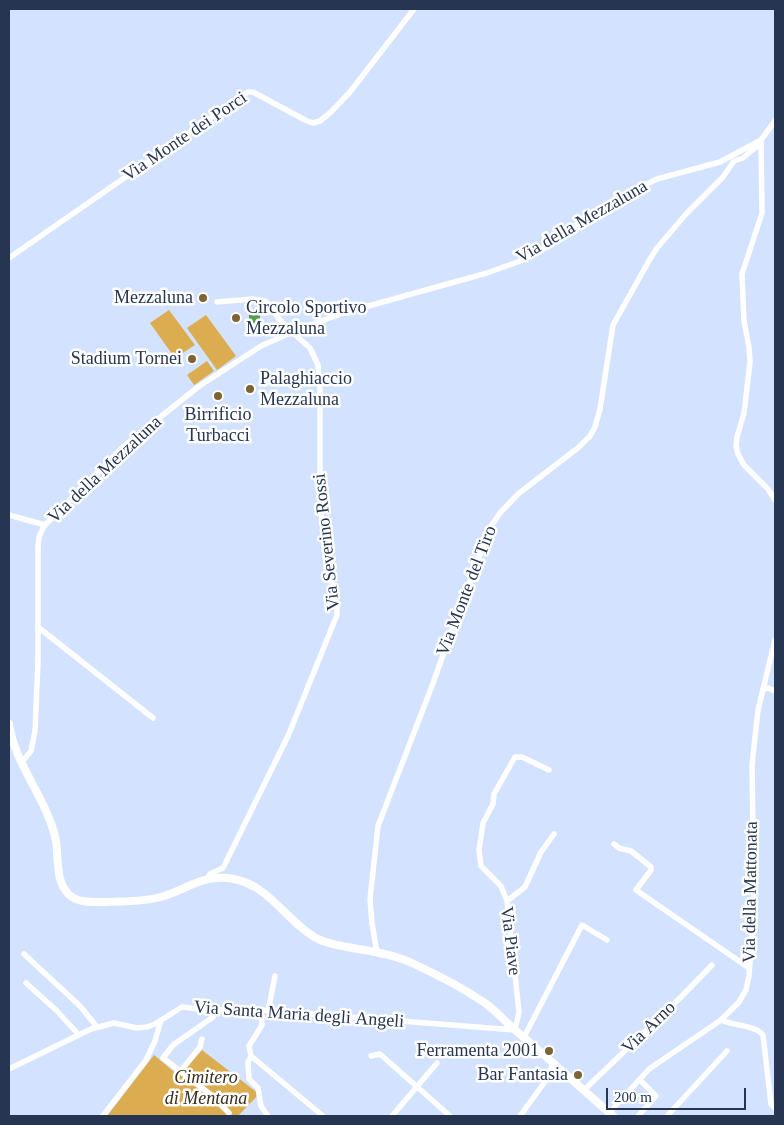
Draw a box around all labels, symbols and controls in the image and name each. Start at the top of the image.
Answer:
street label: Via Monte dei Porci [119,87,251,187]
street label: Via della Mezzaluna [513,176,651,268]
place label: Mezzaluna [114,287,193,309]
marker: Mezzaluna [197,292,209,304]
place label: Circolo Sportivo Mezzaluna [246,297,366,340]
marker: Circolo Sportivo Mezzaluna [230,312,242,324]
place label: Stadium Tornei [71,348,182,370]
marker: Stadium Tornei [186,353,198,365]
place label: Palaghiaccio Mezzaluna [260,368,352,410]
marker: Palaghiaccio Mezzaluna [244,383,256,395]
marker: Birrificio Turbacci [212,390,224,402]
place label: Birrificio Turbacci [185,404,251,446]
street label: Via della Mezzaluna [44,412,166,528]
street label: Via Severino Rossi [309,472,345,612]
street label: Via Monte del Tiro [432,523,502,659]
street label: Via della Mattonata [739,821,763,963]
street label: Via Piave [495,905,525,977]
street label: Via Santa Maria degli Angeli [193,997,405,1033]
street label: Via Arno [618,997,680,1059]
place label: Ferramenta 2001 [417,1040,539,1062]
marker: Ferramenta 2001 [543,1045,555,1057]
place label: Bar Fantasia [478,1064,568,1086]
park label: Cimitero di Mentana [165,1067,247,1110]
marker: Bar Fantasia [572,1069,584,1081]
scale bar [609,1078,749,1110]
text: 200 m [614,1089,652,1105]

